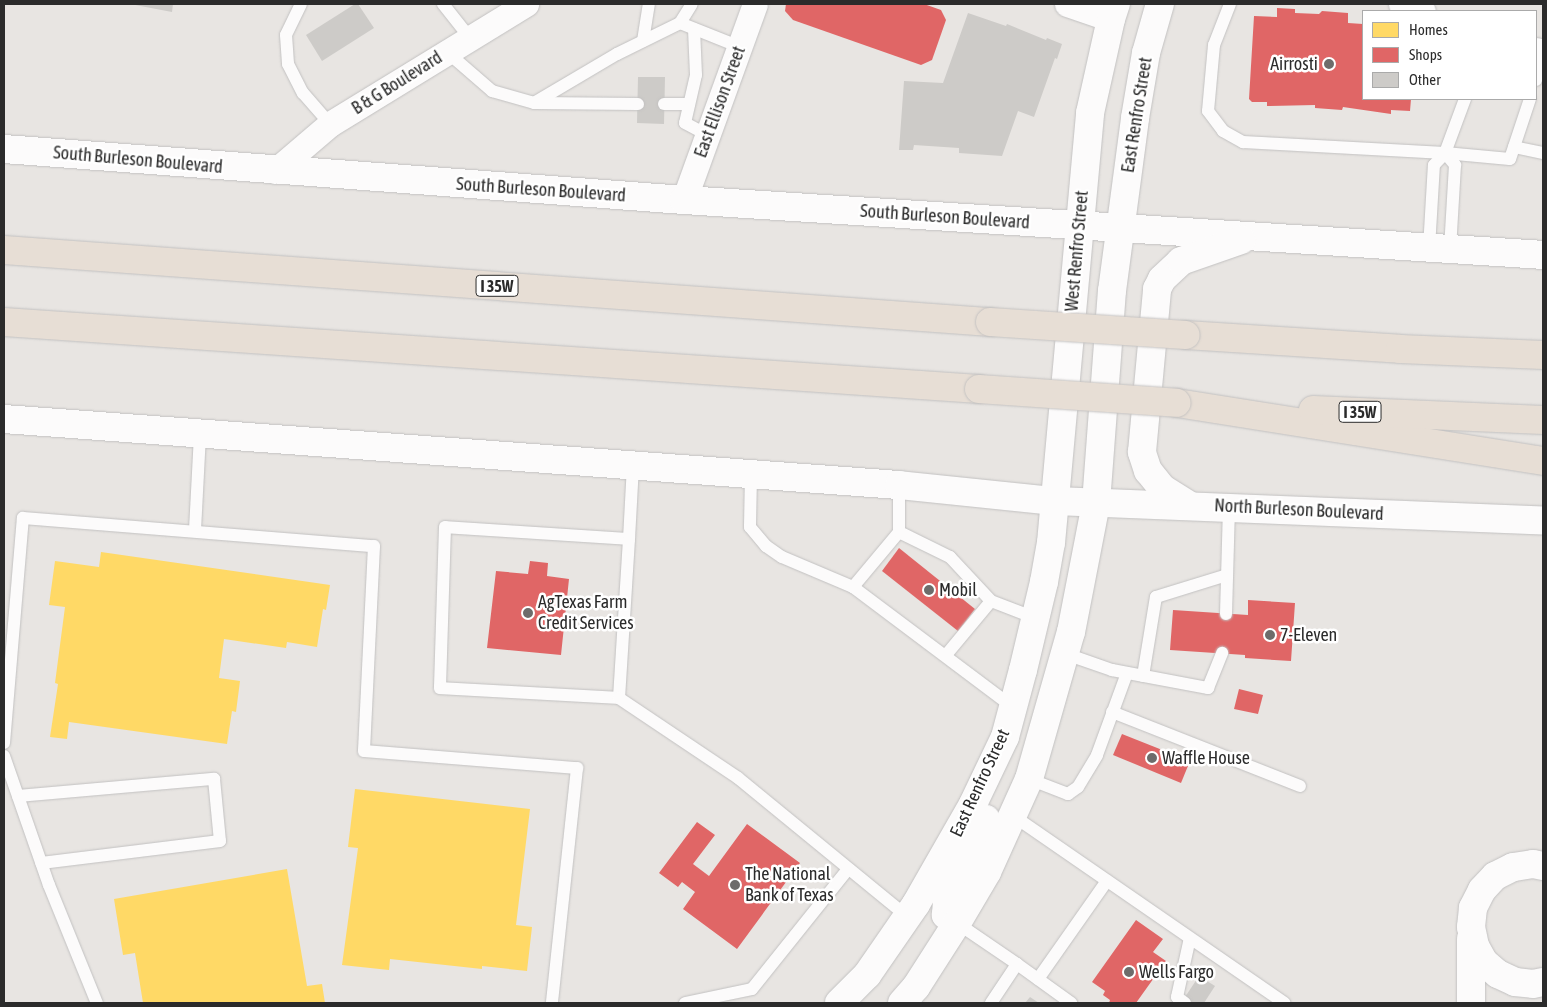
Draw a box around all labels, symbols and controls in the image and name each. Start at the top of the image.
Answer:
legend [1362,10,1537,100]
text: Homes [1409,21,1448,38]
street label: East Ellison Street [690,43,750,161]
text: Shops [1409,46,1442,63]
street label: B & G Boulevard [348,47,446,119]
place label: Airrosti [1270,53,1318,75]
street label: East Renfro Street [1117,56,1157,174]
marker: Airrosti [1322,57,1336,71]
text: Other [1409,71,1441,88]
street label: South Burleson Boulevard [52,142,224,178]
street label: South Burleson Boulevard [455,173,627,207]
street label: West Renfro Street [1061,190,1093,312]
street label: South Burleson Boulevard [859,200,1031,234]
road number: I 35W [474,272,520,300]
road number: I 35W [1338,398,1382,426]
street label: North Burleson Boulevard [1214,495,1384,525]
place label: Mobil [939,579,977,601]
marker: Mobil [923,584,935,596]
place label: AgTexas Farm Credit Services [538,592,634,634]
marker: AgTexas Farm Credit Services [522,607,534,619]
place label: 7-Eleven [1280,624,1337,646]
marker: 7-Eleven [1264,629,1276,641]
street label: East Renfro Street [946,726,1014,840]
place label: Waffle House [1162,747,1250,769]
marker: Waffle House [1146,752,1158,764]
place label: The National Bank of Texas [745,864,834,906]
marker: The National Bank of Texas [729,879,741,891]
place label: Wells Fargo [1139,961,1214,983]
marker: Wells Fargo [1123,966,1135,978]

